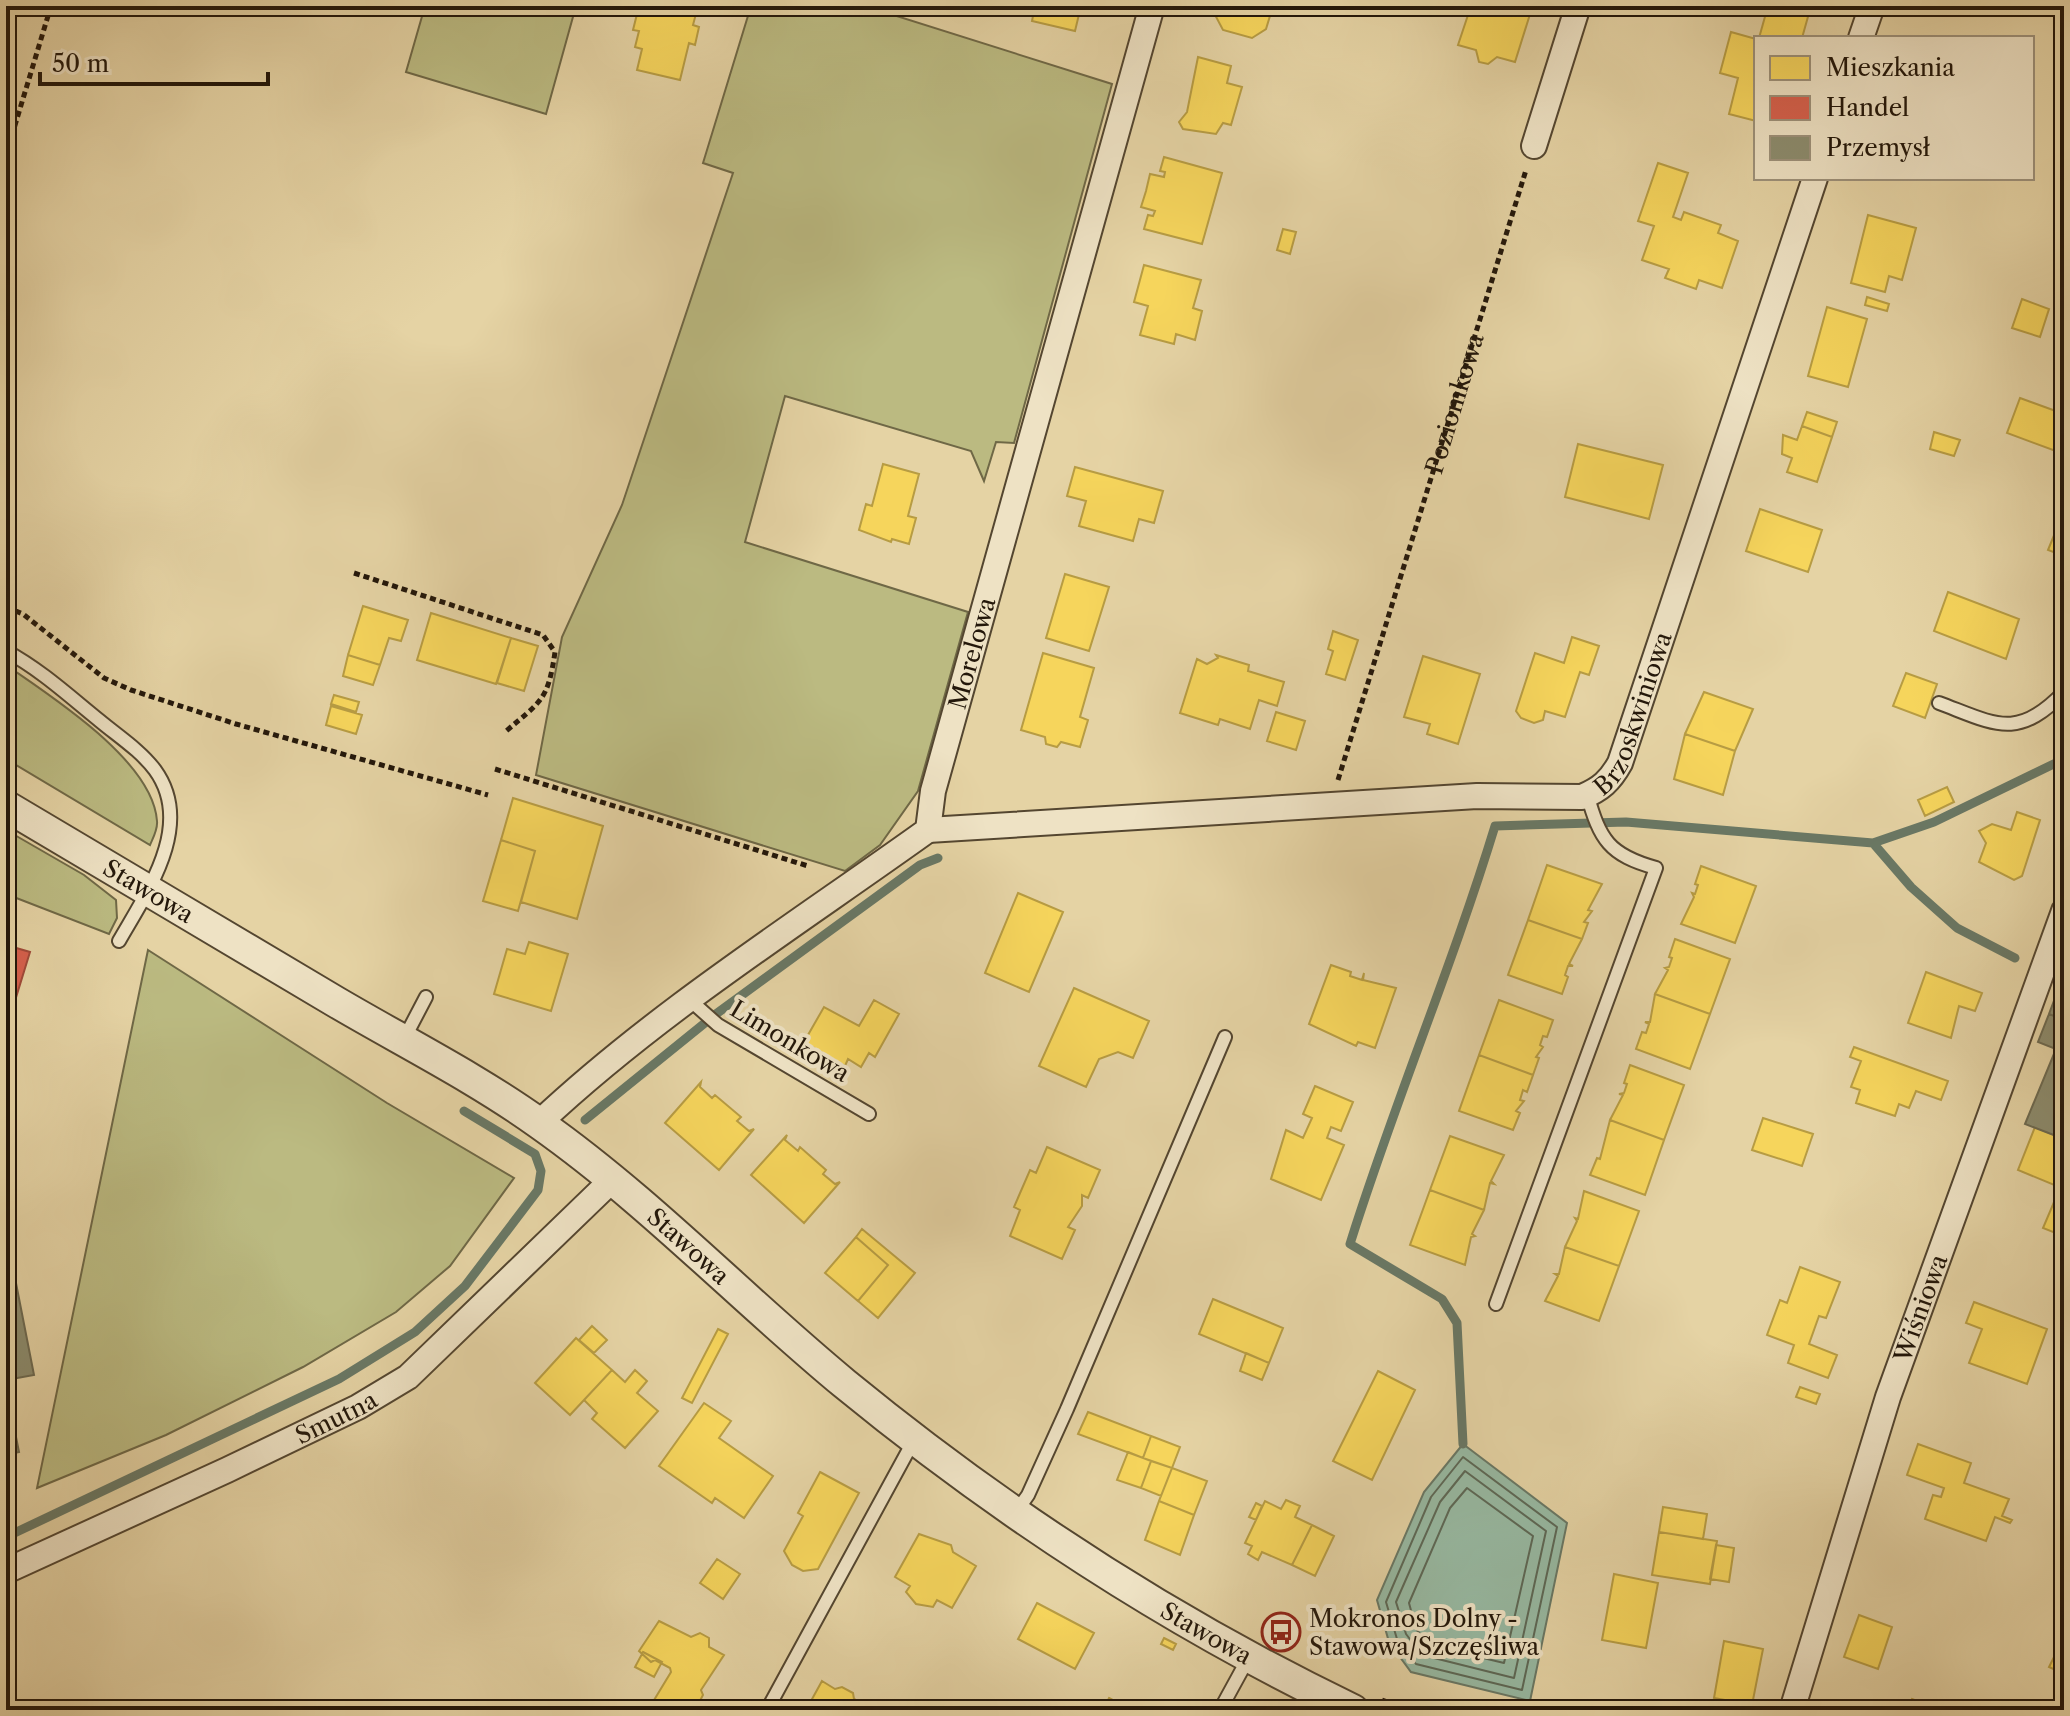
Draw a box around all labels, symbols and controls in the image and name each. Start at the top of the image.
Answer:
scale bar [40,36,268,86]
legend [1754,36,2034,180]
text: 50 m [52,49,109,78]
text: Mieszkania [1826,53,1955,82]
text: Handel [1826,93,1909,122]
text: Przemysł [1826,133,1930,162]
street label: Poziomkowa [1419,329,1489,477]
street label: Morelowa [942,594,1001,712]
street label: Brzoskwiniowa [1588,628,1677,801]
street label: Stawowa [98,853,199,929]
street label: Limonkowa [725,994,855,1088]
street label: Stawowa [642,1202,736,1290]
street label: Wiśniowa [1887,1250,1953,1367]
street label: Smutna [290,1384,382,1450]
street label: Stawowa [1156,1595,1257,1670]
place label: Mokronos Dolny - Stawowa/Szczęśliwa [1309,1604,1539,1661]
bus stop icon: Mokronos Dolny - Stawowa/Szczęśliwa [1260,1611,1302,1653]

